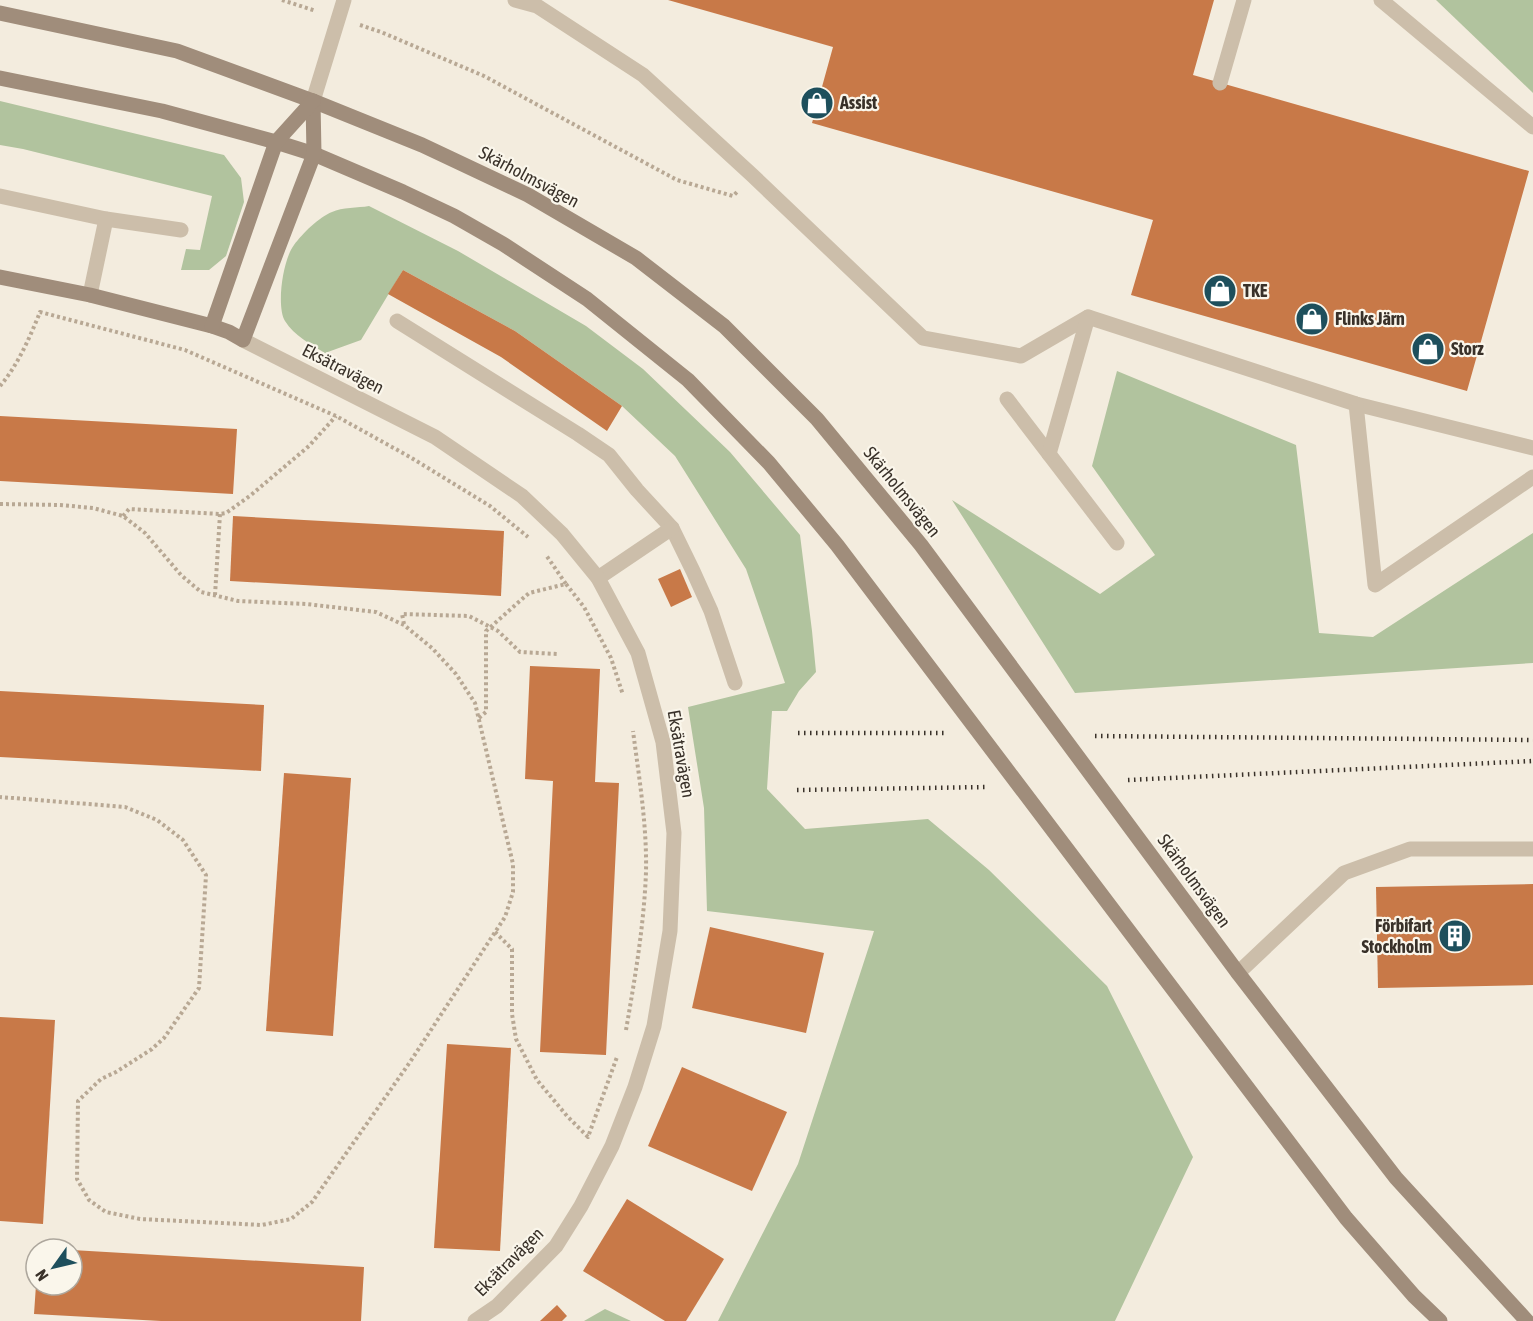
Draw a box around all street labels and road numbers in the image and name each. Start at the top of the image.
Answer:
street label: Skärholmsvägen [476,141,583,212]
street label: Eksätravägen [299,339,388,398]
street label: Skärholmsvägen [860,442,945,541]
street label: Eksätravägen [663,708,700,799]
street label: Skärholmsvägen [1153,830,1235,932]
street label: Eksätravägen [470,1223,547,1300]

